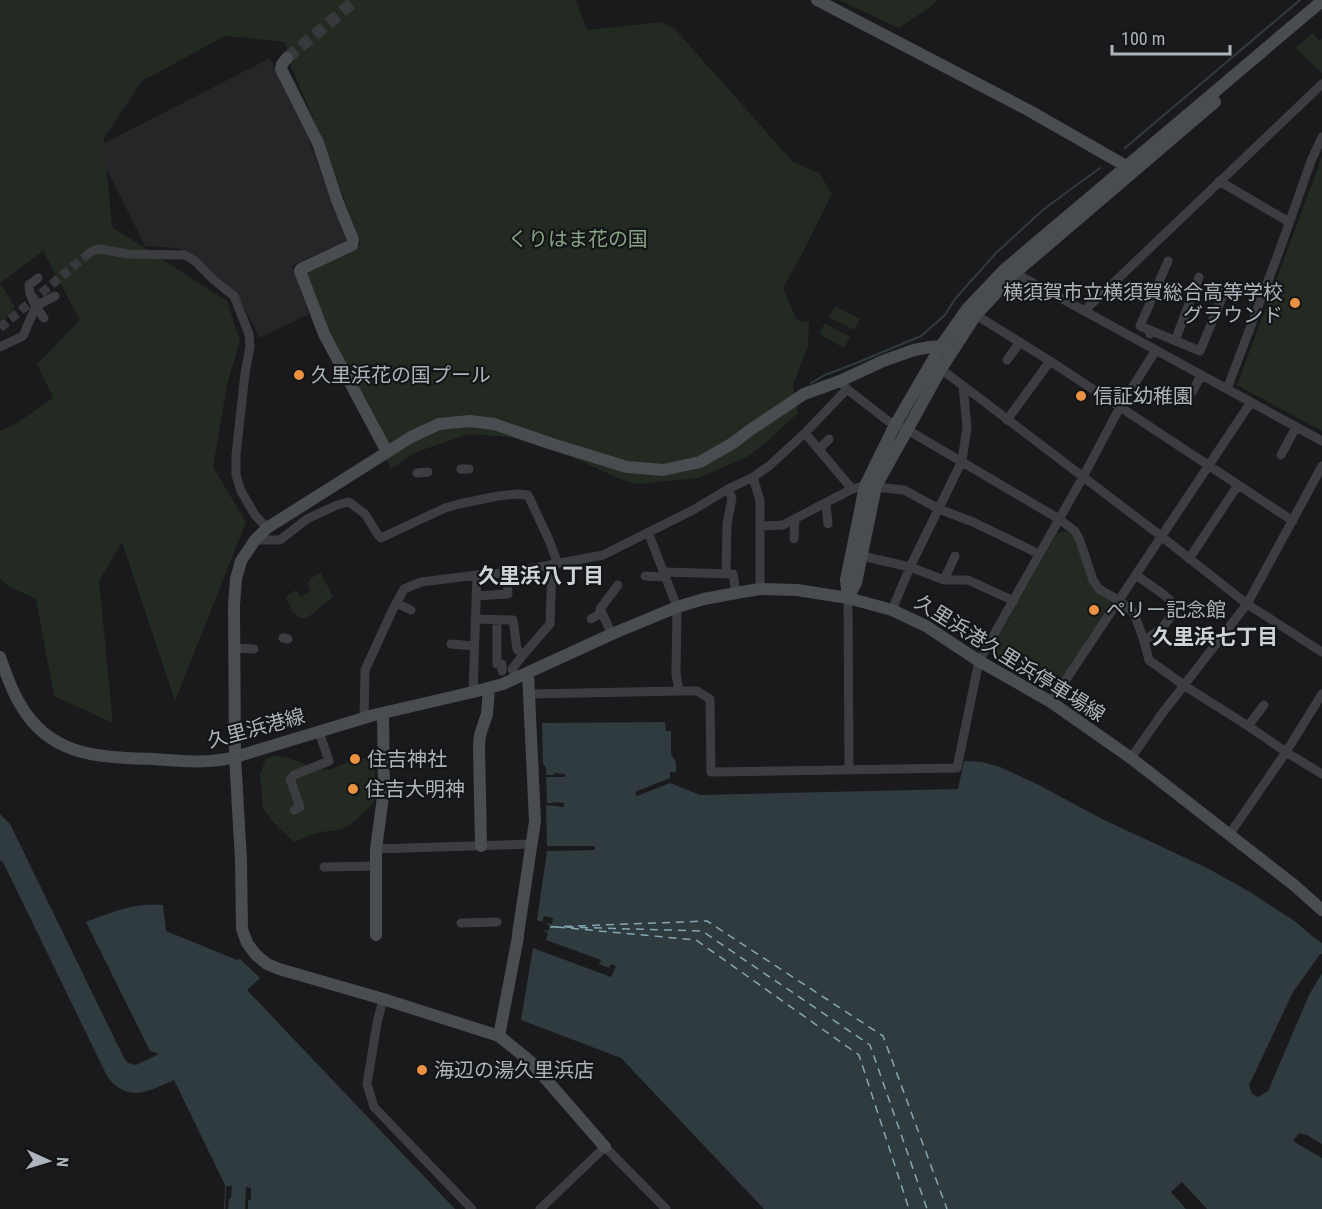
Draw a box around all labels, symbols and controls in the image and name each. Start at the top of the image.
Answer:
scale bar [1112,18,1230,56]
text: 100 m [1121,28,1165,49]
park label: くりはま花の国 [508,227,648,251]
place label: 横須賀市立横須賀総合高等学校 グラウンド [1003,280,1283,327]
marker: 横須賀市立横須賀総合高等学校 グラウンド [1288,296,1302,310]
place label: 久里浜花の国プール [311,363,491,387]
marker: 久里浜花の国プール [292,368,306,382]
place label: 信証幼稚園 [1093,384,1193,408]
marker: 信証幼稚園 [1074,389,1088,403]
district label: 久里浜八丁目 [478,564,604,588]
street label: 久里浜港久里浜停車場線 [910,590,1110,726]
place label: ペリー記念館 [1106,598,1226,622]
marker: ペリー記念館 [1087,603,1101,617]
district label: 久里浜七丁目 [1152,625,1278,649]
street label: 久里浜港線 [205,703,307,753]
place label: 住吉神社 [367,747,447,771]
marker: 住吉神社 [348,752,362,766]
place label: 住吉大明神 [365,777,465,801]
marker: 住吉大明神 [346,782,360,796]
place label: 海辺の湯久里浜店 [434,1058,594,1082]
marker: 海辺の湯久里浜店 [415,1063,429,1077]
north arrow [18,1131,78,1191]
text: N [53,1156,72,1168]

